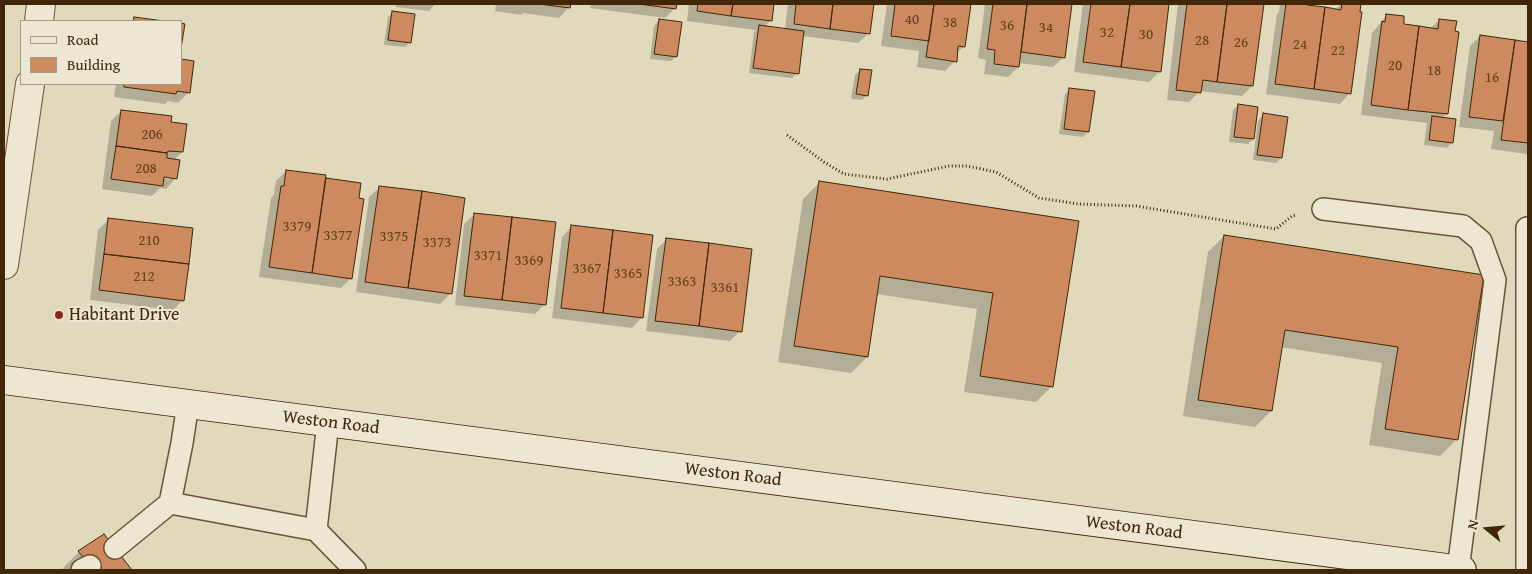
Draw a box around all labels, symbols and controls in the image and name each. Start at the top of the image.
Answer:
house number: 40 [905,11,919,29]
house number: 38 [943,14,957,32]
house number: 36 [1000,17,1014,35]
house number: 34 [1039,19,1053,37]
legend [20,20,182,85]
house number: 32 [1100,24,1114,42]
house number: 30 [1139,26,1153,44]
text: Road [67,29,98,50]
house number: 28 [1195,32,1209,50]
house number: 26 [1234,34,1248,52]
house number: 24 [1293,36,1307,54]
house number: 22 [1331,42,1345,60]
text: Building [67,54,120,75]
house number: 20 [1388,57,1402,75]
house number: 18 [1427,62,1441,80]
house number: 16 [1485,69,1499,87]
house number: 206 [141,126,163,144]
house number: 208 [135,160,157,178]
house number: 3379 [283,218,311,236]
house number: 3377 [324,227,352,245]
house number: 3375 [380,228,408,246]
house number: 210 [138,232,160,250]
house number: 3373 [423,234,451,252]
house number: 3371 [474,247,502,265]
house number: 3369 [515,252,543,270]
house number: 3367 [573,260,601,278]
house number: 3365 [614,265,642,283]
house number: 212 [133,268,155,286]
house number: 3363 [668,273,696,291]
house number: 3361 [711,279,739,297]
place label: Habitant Drive [69,304,179,326]
marker: Habitant Drive [53,309,65,321]
street label: Weston Road [281,406,381,440]
street label: Weston Road [683,458,783,492]
north arrow [1462,504,1512,554]
street label: Weston Road [1084,511,1184,545]
text: N [1462,517,1484,532]

